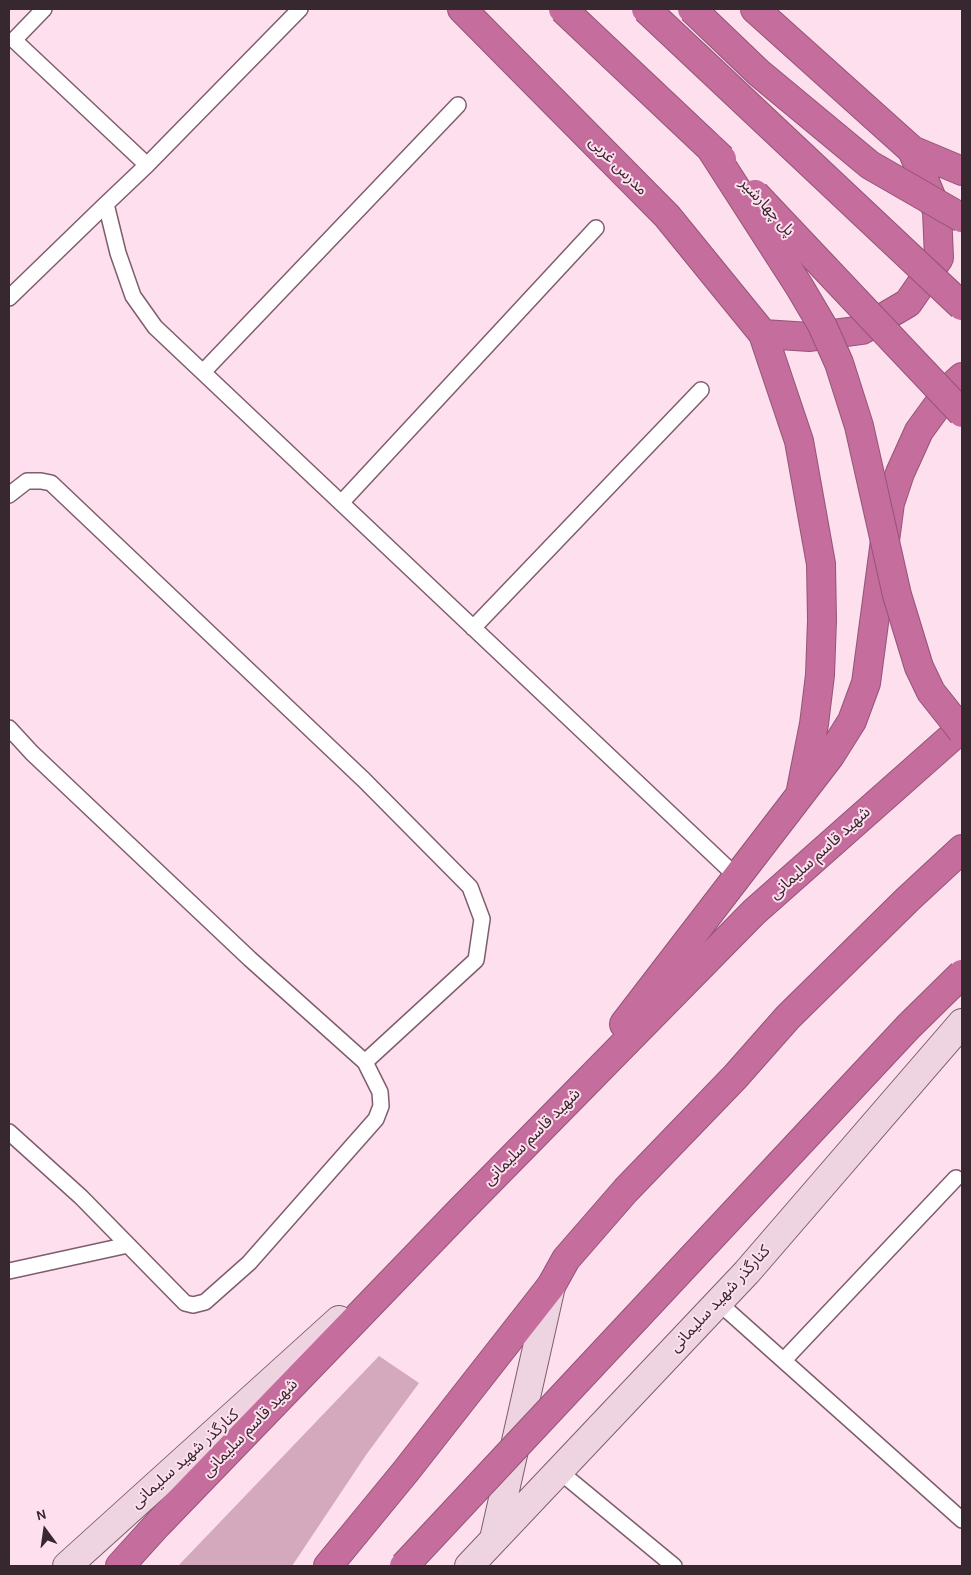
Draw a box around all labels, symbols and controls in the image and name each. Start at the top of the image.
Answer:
street label: مدرس غربی [585,133,651,199]
street label: پل چهارشیر [735,174,799,240]
street label: شهید قاسم سلیمانی [766,803,874,903]
street label: شهید قاسم سلیمانی [479,1084,585,1190]
street label: کنارگذر شهید سلیمانی [666,1242,774,1356]
street label: شهید قاسم سلیمانی [198,1375,302,1481]
street label: کنارگذر شهید سلیمانی [127,1405,243,1513]
north arrow [20,1505,70,1555]
text: N [34,1505,48,1524]

